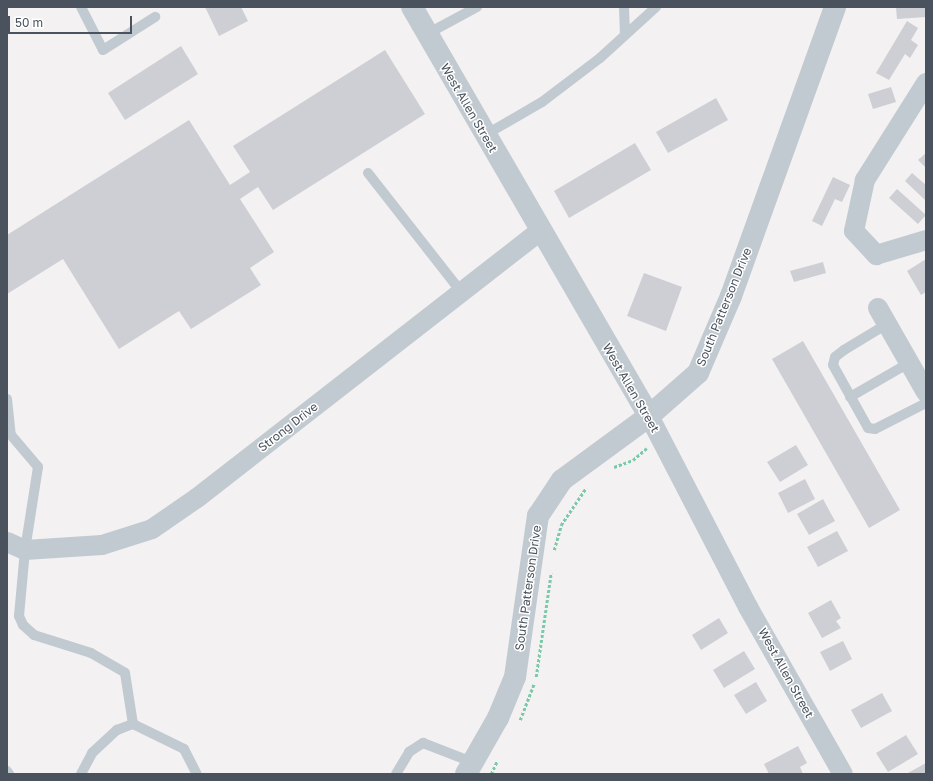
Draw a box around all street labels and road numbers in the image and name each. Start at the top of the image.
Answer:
street label: West Allen Street [438,61,500,155]
street label: South Patterson Drive [694,246,754,368]
street label: West Allen Street [600,341,662,435]
street label: Strong Drive [255,399,321,455]
street label: South Patterson Drive [512,524,544,652]
street label: West Allen Street [755,626,817,720]

